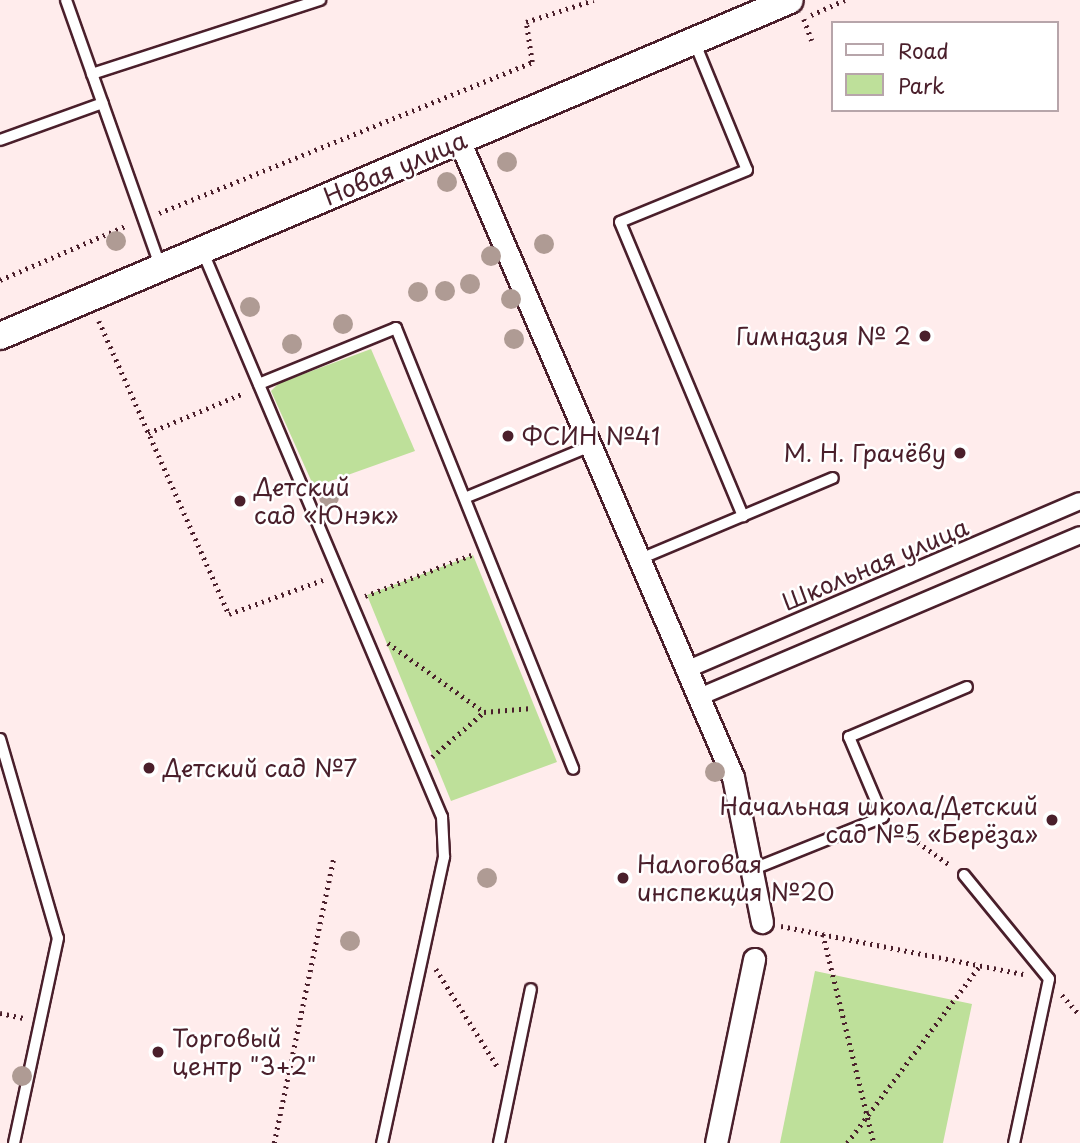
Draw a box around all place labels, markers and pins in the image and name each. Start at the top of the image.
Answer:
place label: Гимназия № 2 [736,322,911,350]
marker: Гимназия № 2 [917,328,933,344]
place label: ФСИН №41 [522,422,661,450]
marker: ФСИН №41 [500,428,516,444]
place label: М. Н. Грачёву [783,439,946,467]
marker: М. Н. Грачёву [952,445,968,461]
place label: Детский сад «Юнэк» [254,473,398,529]
marker: Детский сад «Юнэк» [232,493,248,509]
place label: Детский сад №7 [163,754,359,782]
marker: Детский сад №7 [141,760,157,776]
place label: Начальная школа/Детский сад №5 «Берёза» [719,792,1038,848]
marker: Начальная школа/Детский сад №5 «Берёза» [1044,812,1060,828]
place label: Налоговая инспекция №20 [637,850,834,906]
marker: Налоговая инспекция №20 [615,870,631,886]
place label: Торговый центр "3+2" [172,1024,317,1080]
marker: Торговый центр "3+2" [150,1044,166,1060]

